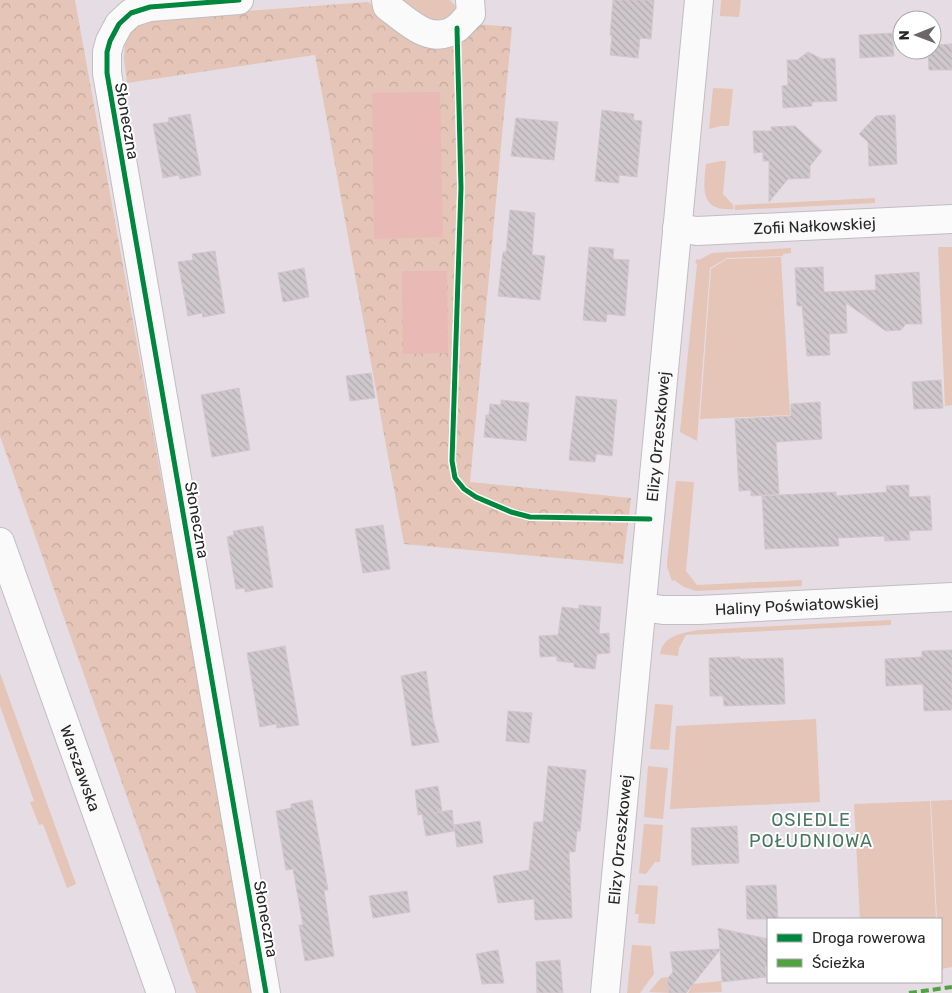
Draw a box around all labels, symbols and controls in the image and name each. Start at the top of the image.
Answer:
north arrow [892,10,942,60]
text: N [896,30,913,40]
street label: Słoneczna [111,81,143,161]
street label: Zofii Nałkowskiej [753,213,876,238]
street label: Elizy Orzeszkowej [642,371,673,502]
street label: Słoneczna [181,480,213,560]
street label: Haliny Poświatowskiej [714,591,879,619]
street label: Warszawska [57,722,105,814]
street label: Elizy Orzeszkowej [604,774,635,906]
district label: OSIEDLE POŁUDNIOWA [749,809,873,852]
street label: Słoneczna [250,879,282,959]
legend [767,918,942,983]
text: Droga rowerowa [812,929,926,947]
text: Ścieżka [812,954,865,972]

